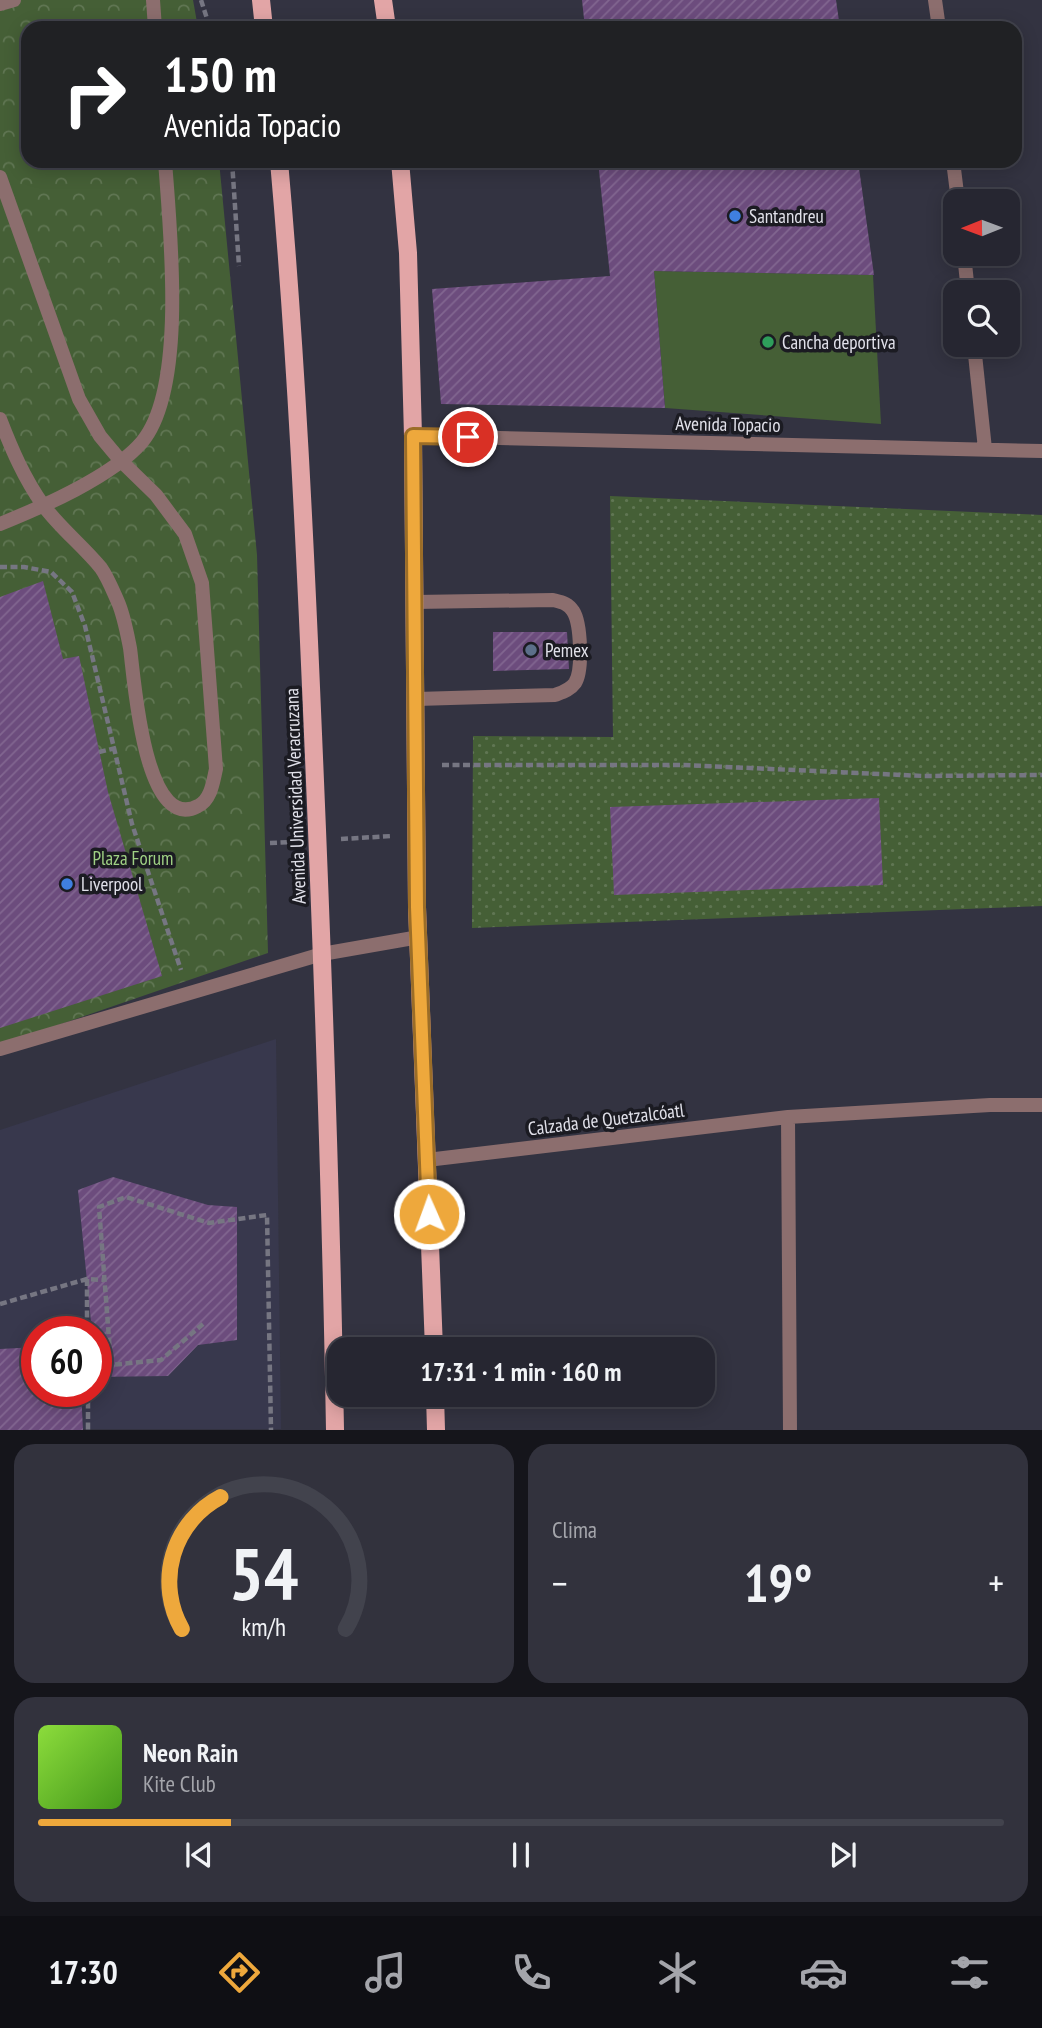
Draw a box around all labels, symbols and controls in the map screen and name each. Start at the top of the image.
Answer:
text: 150 m [164,42,277,106]
icon: right [49,49,140,140]
text: Avenida Topacio [164,104,341,146]
north arrow [943,189,1020,266]
map controls [943,189,1020,357]
place label: Santandreu [749,204,824,228]
marker: Santandreu [727,208,743,224]
button: search [943,280,1020,357]
place label: Cancha deportiva [782,330,896,354]
marker: Cancha deportiva [760,334,776,350]
pin [438,407,498,467]
street label: Avenida Topacio [675,411,781,437]
icon: arrive [449,418,487,456]
place label: Pemex [545,638,589,662]
marker: Pemex [523,642,539,658]
street label: Avenida Universidad Veracruzana [279,688,311,904]
park label: Plaza Forum [93,846,173,870]
place label: Liverpool [81,872,143,896]
marker: Liverpool [59,876,75,892]
street label: Calzada de Quetzalcóatl [526,1097,686,1141]
position arrow [392,1177,466,1251]
speed limit sign: 60 [21,1316,112,1407]
text: 17:31 · 1 min · 160 m [421,1355,621,1388]
text: Clima [552,1515,597,1544]
text: 54 [229,1526,299,1620]
text: 19° [744,1549,812,1616]
text: − [552,1558,568,1607]
text: + [988,1558,1004,1607]
text: km/h [242,1611,286,1643]
text: Neon Rain [143,1736,238,1769]
text: Kite Club [143,1769,216,1798]
icon: previous [180,1836,218,1874]
icon: pause [502,1836,540,1874]
icon: next [824,1836,862,1874]
icon: directions [215,1948,264,1997]
icon: music [361,1948,410,1997]
icon: phone [507,1948,556,1997]
icon: climate [653,1948,702,1997]
icon: car [799,1948,848,1997]
icon: filters [945,1948,994,1997]
text: 17:30 [48,1951,118,1993]

